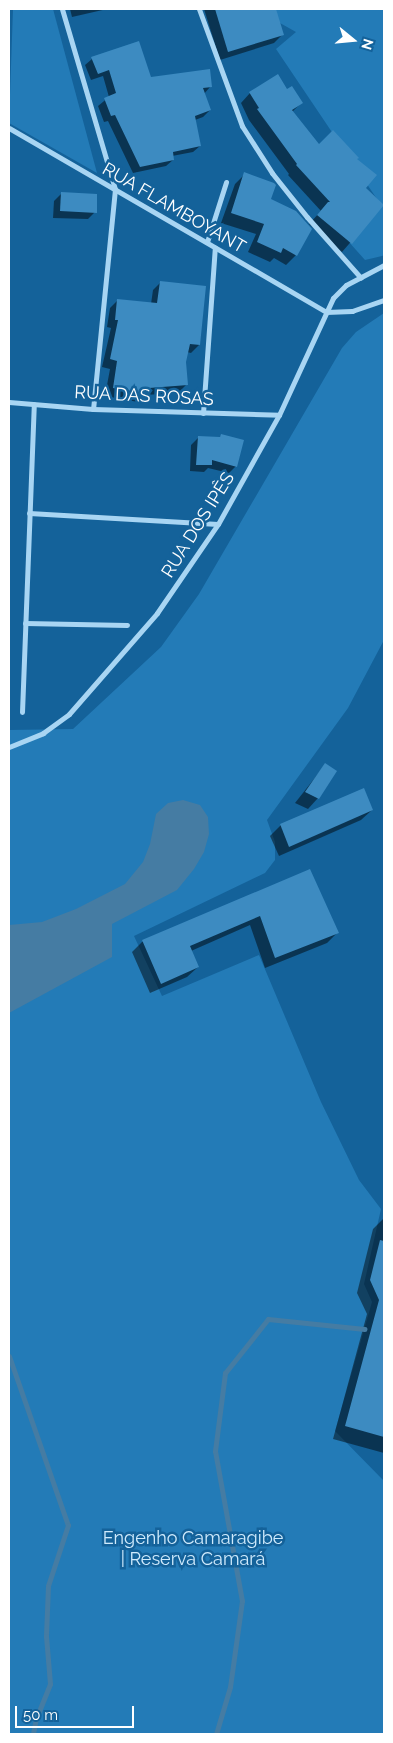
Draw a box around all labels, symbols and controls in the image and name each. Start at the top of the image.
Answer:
north arrow [328,15,378,65]
text: N [358,37,377,52]
street label: RUA FLAMBOYANT [98,158,250,258]
street label: RUA DAS ROSAS [73,382,215,410]
street label: RUA DOS IPÊS [157,468,239,582]
park label: Engenho Camaragibe | Reserva Camará [103,1528,283,1570]
scale bar [18,1696,136,1728]
text: 50 m [23,1706,58,1724]

